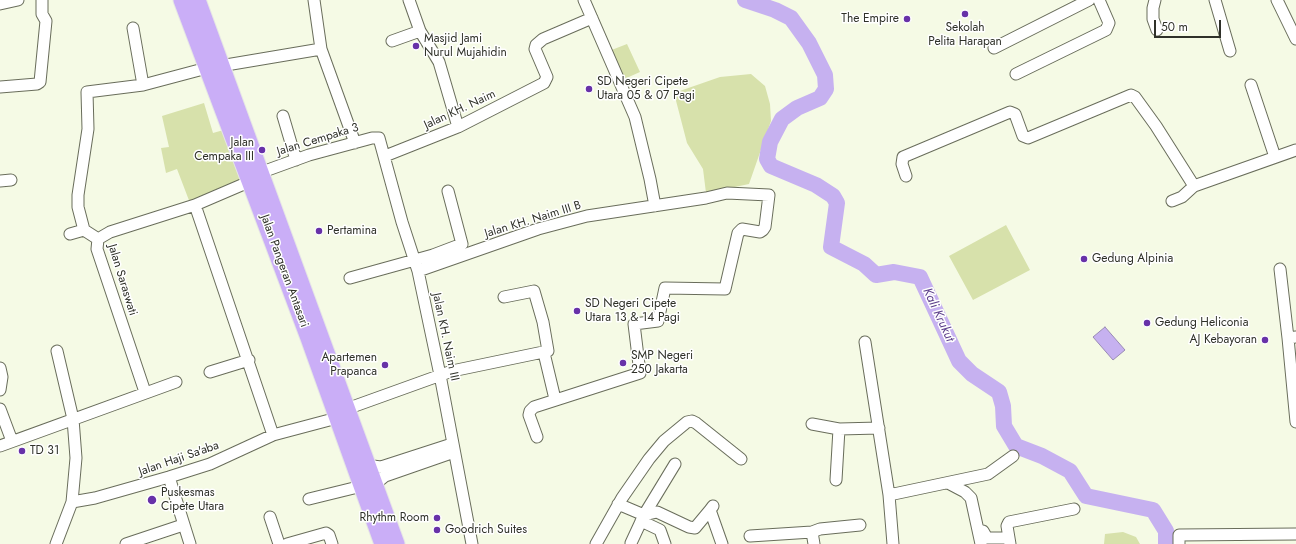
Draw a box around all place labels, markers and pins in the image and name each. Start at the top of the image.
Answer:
marker: Sekolah Pelita Harapan [960,9,970,19]
place label: The Empire [841,12,899,26]
marker: The Empire [902,14,912,24]
place label: Sekolah Pelita Harapan [928,21,1002,49]
place label: Masjid Jami Nurul Mujahidin [424,32,507,60]
marker: Masjid Jami Nurul Mujahidin [411,41,421,51]
place label: SD Negeri Cipete Utara 05 & 07 Pagi [597,75,695,103]
marker: SD Negeri Cipete Utara 05 & 07 Pagi [584,84,594,94]
place label: Jalan Cempaka III [194,136,254,164]
marker: Jalan Cempaka III [257,145,267,155]
place label: Pertamina [327,224,377,238]
marker: Pertamina [314,226,324,236]
place label: Gedung Alpinia [1092,252,1173,266]
marker: Gedung Alpinia [1079,254,1089,264]
place label: SD Negeri Cipete Utara 13 & 14 Pagi [585,297,680,325]
marker: SD Negeri Cipete Utara 13 & 14 Pagi [572,306,582,316]
place label: Gedung Heliconia [1155,316,1248,330]
marker: Gedung Heliconia [1142,318,1152,328]
place label: AJ Kebayoran [1190,333,1257,347]
marker: AJ Kebayoran [1260,335,1270,345]
place label: SMP Negeri 250 Jakarta [631,349,693,377]
place label: Apartemen Prapanca [321,351,377,379]
marker: SMP Negeri 250 Jakarta [618,358,628,368]
marker: Apartemen Prapanca [380,360,390,370]
place label: TD 31 [30,444,59,458]
marker: TD 31 [17,446,27,456]
place label: Puskesmas Cipete Utara [161,486,224,514]
marker: Puskesmas Cipete Utara [146,494,158,506]
place label: Rhythm Room [359,511,429,525]
marker: Rhythm Room [432,513,442,523]
place label: Goodrich Suites [445,523,527,537]
marker: Goodrich Suites [432,525,442,535]

